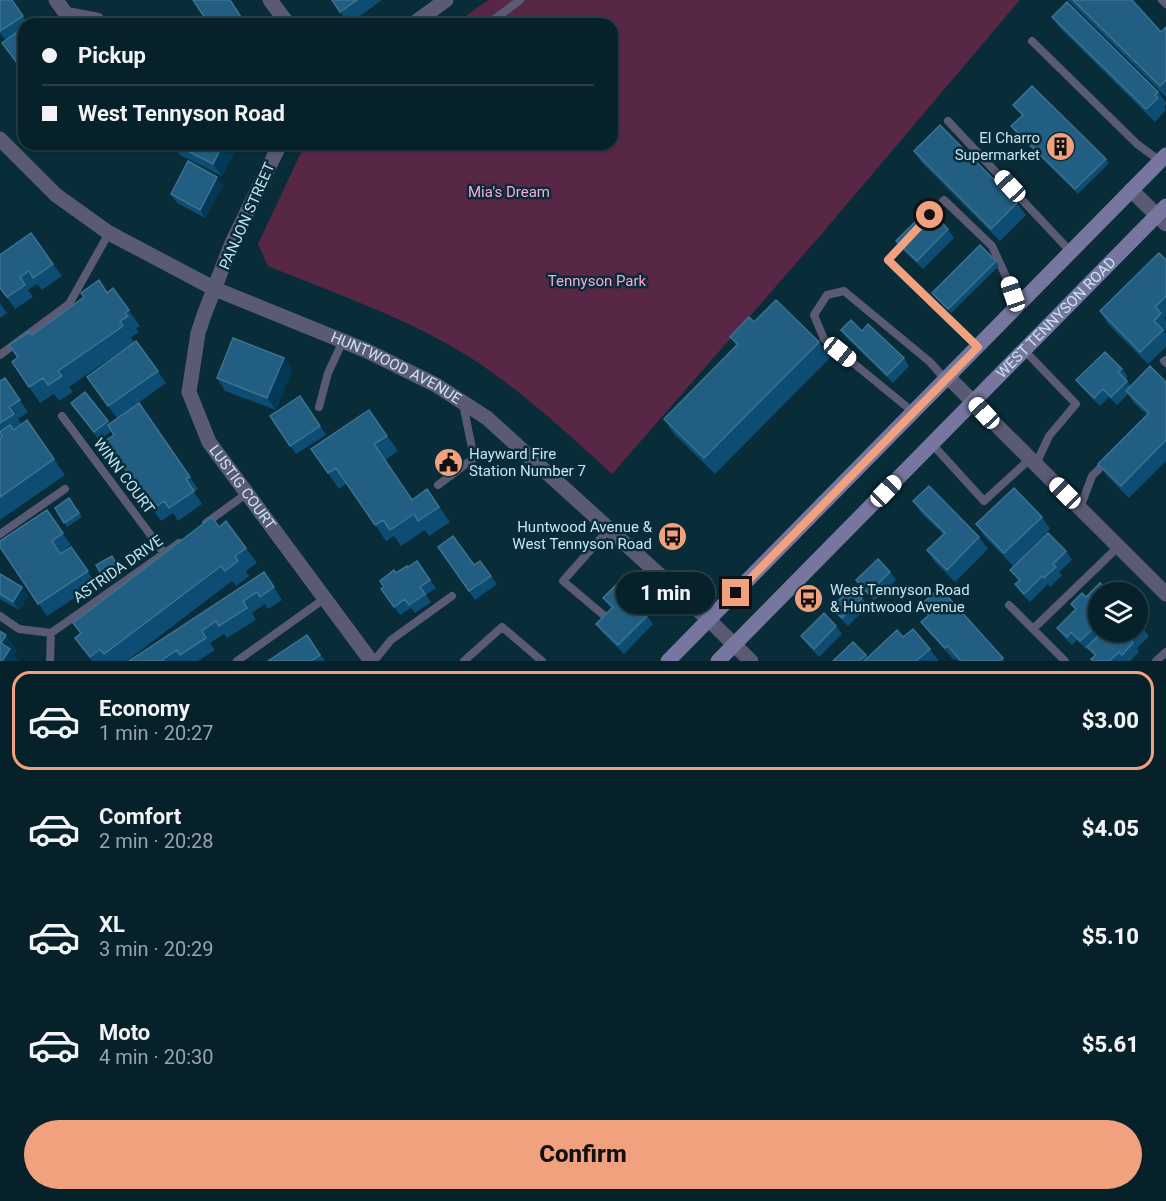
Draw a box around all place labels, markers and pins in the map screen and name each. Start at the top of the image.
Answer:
place label: El Charro Supermarket [955,129,1040,164]
building icon: El Charro Supermarket [1045,131,1077,163]
place label: Hayward Fire Station Number 7 [469,445,586,480]
public building icon: Hayward Fire Station Number 7 [432,447,464,479]
place label: Huntwood Avenue & West Tennyson Road [512,518,653,553]
bus stop icon: Huntwood Avenue & West Tennyson Road [657,520,689,552]
place label: West Tennyson Road & Huntwood Avenue [830,581,970,616]
bus stop icon: West Tennyson Road & Huntwood Avenue [793,583,825,615]

